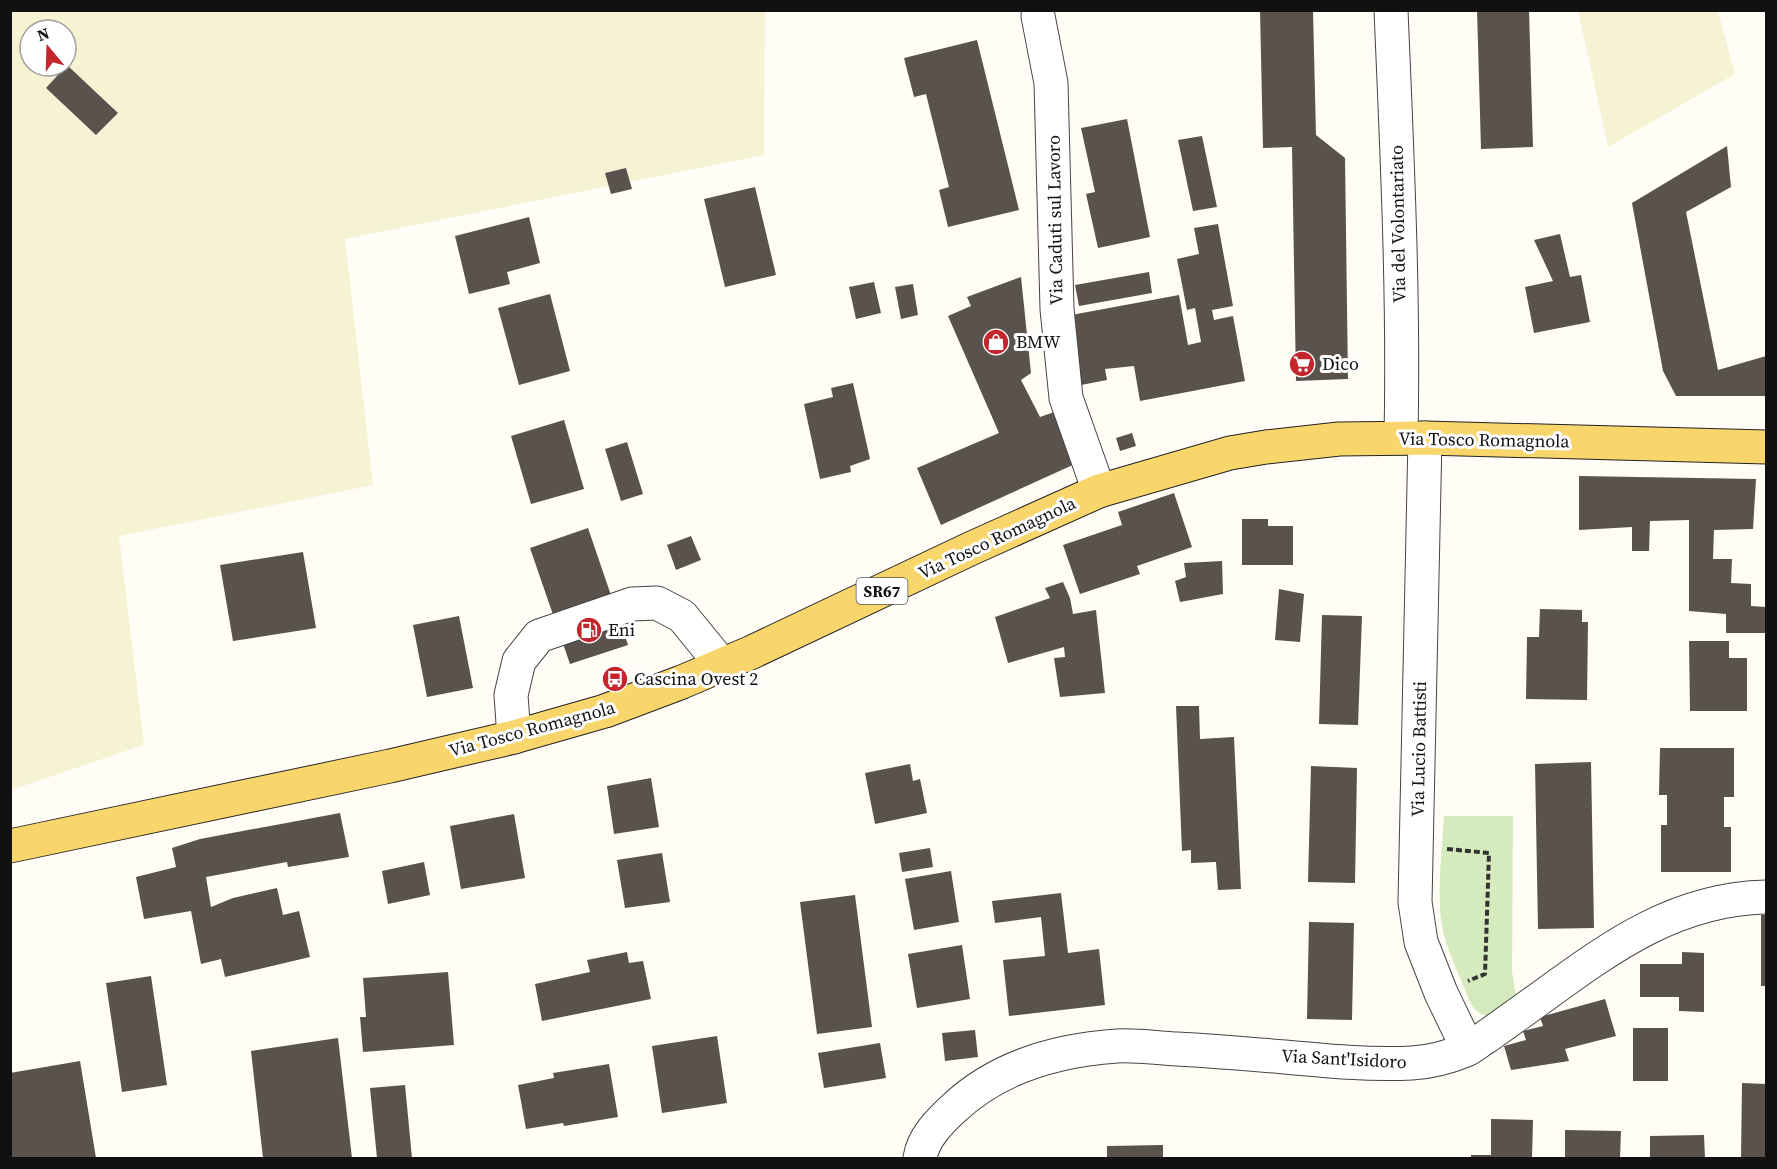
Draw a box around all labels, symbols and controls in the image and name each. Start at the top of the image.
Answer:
north arrow [18,18,78,78]
text: N [34,21,53,46]
street label: Via Caduti sul Lavoro [1041,135,1068,305]
street label: Via del Volontariato [1384,145,1411,303]
shop icon: BMW [981,327,1011,357]
place label: BMW [1016,329,1061,354]
supermarket icon: Dico [1287,349,1317,379]
place label: Dico [1322,351,1359,376]
street label: Via Tosco Romagnola [1398,426,1571,454]
street label: Via Tosco Romagnola [914,490,1080,585]
road number: SR67 [856,578,908,604]
fuel station icon: Eni [574,615,604,645]
place label: Eni [608,617,635,642]
bus stop icon: Cascina Ovest 2 [600,664,630,694]
place label: Cascina Ovest 2 [634,666,758,691]
street label: Via Lucio Battisti [1405,681,1432,817]
street label: Via Tosco Romagnola [446,694,619,763]
street label: Via Sant'Isidoro [1281,1043,1408,1074]

